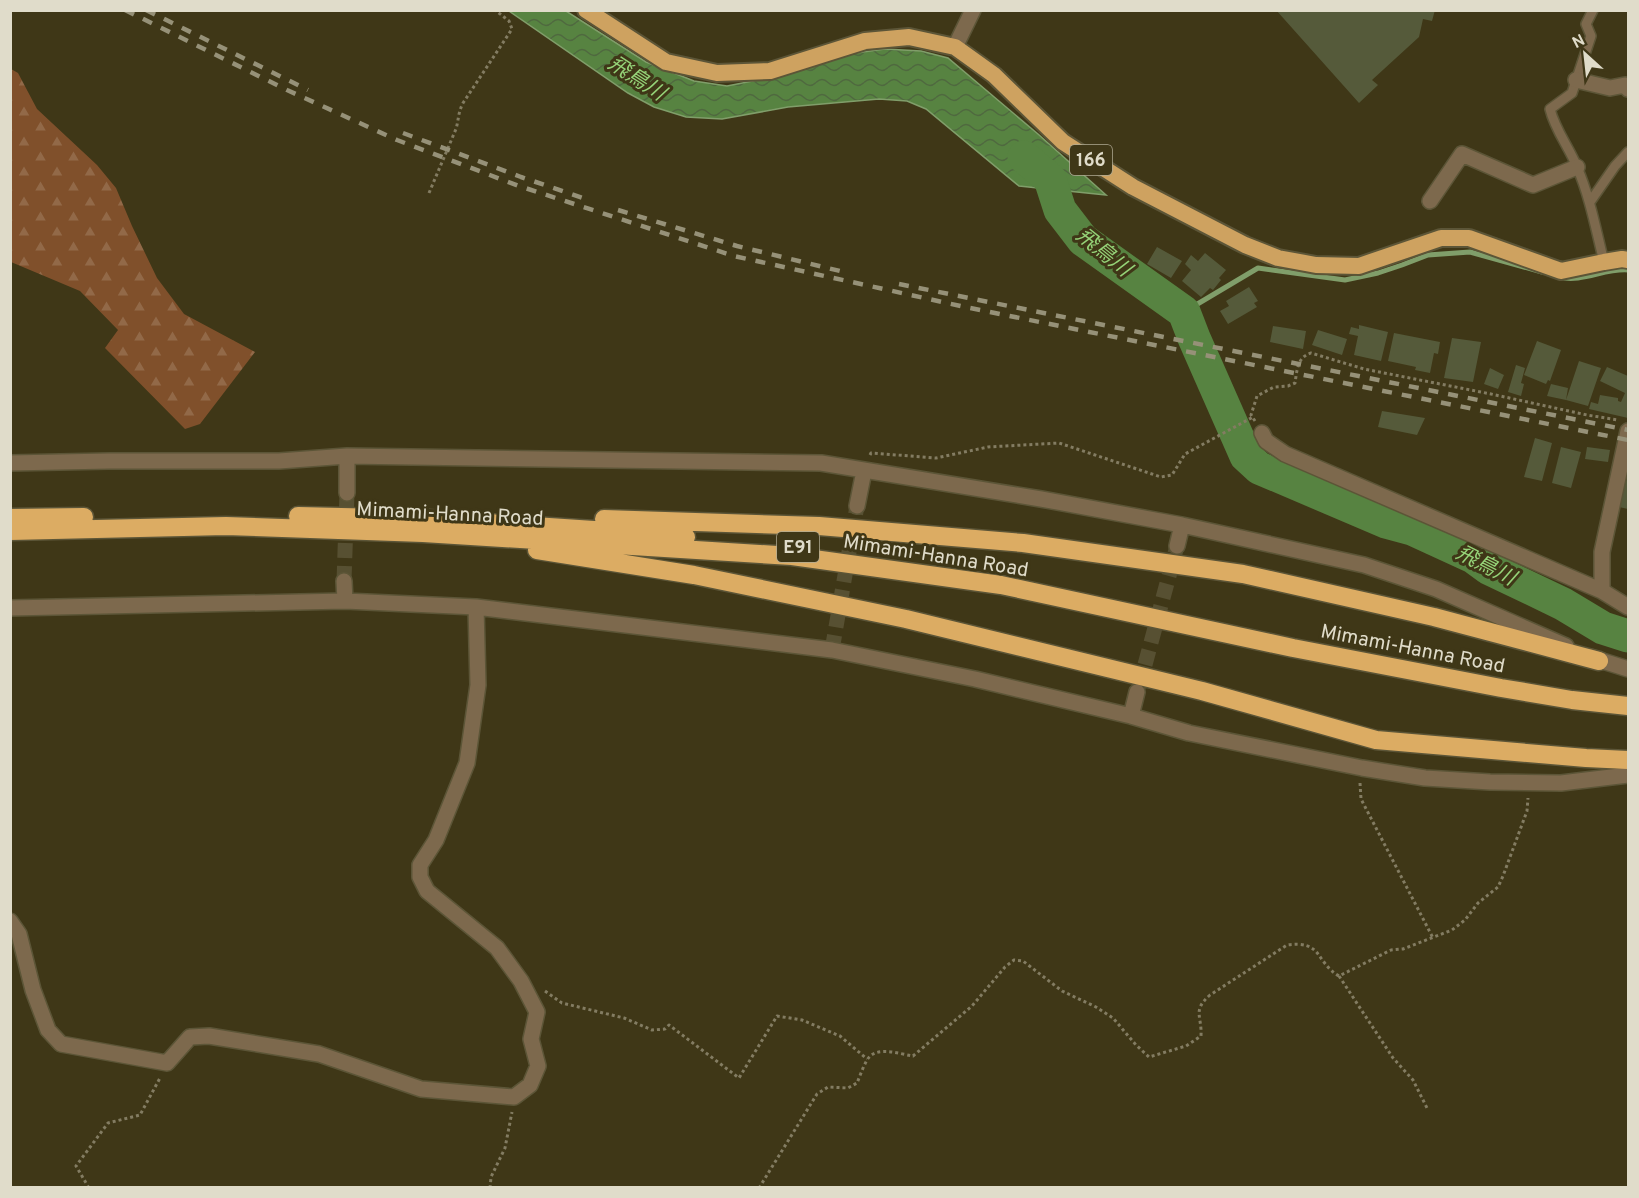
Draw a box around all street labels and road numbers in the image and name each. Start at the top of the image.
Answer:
road number: 166 [1070,145,1112,175]
street label: Mimami-Hanna Road [356,497,544,533]
street label: Mimami-Hanna Road [841,529,1030,584]
road number: E91 [777,532,819,562]
street label: Mimami-Hanna Road [1318,619,1507,681]

